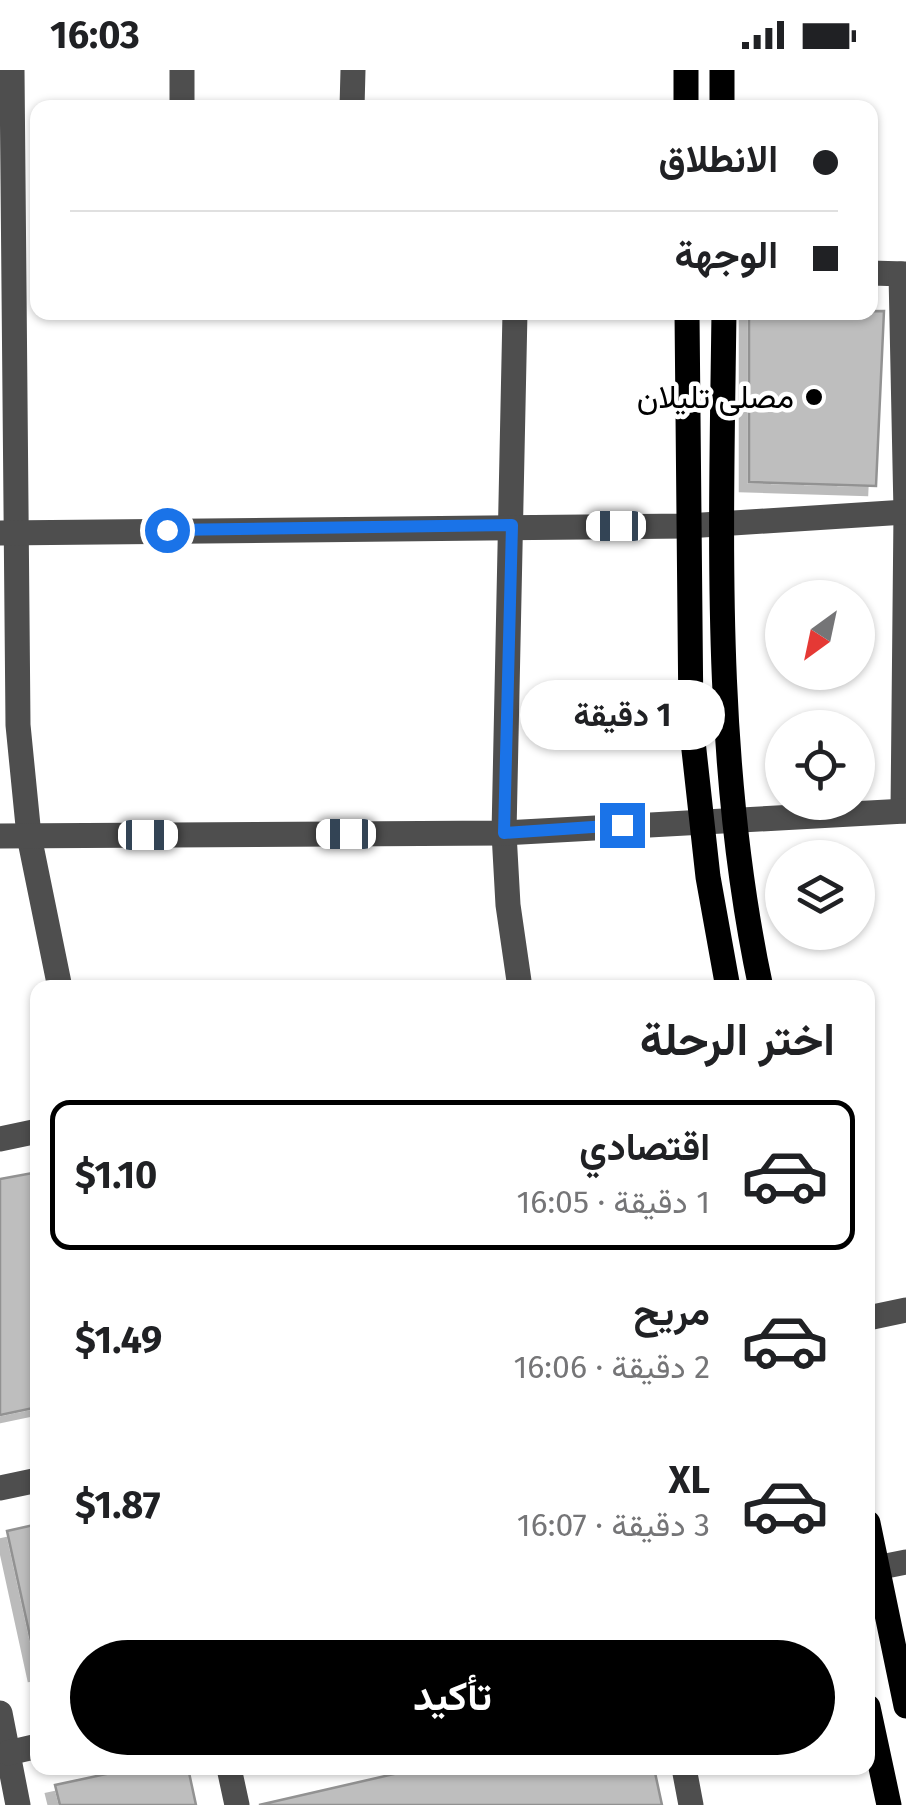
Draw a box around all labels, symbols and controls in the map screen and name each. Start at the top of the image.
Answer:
text: 16:03 [50,12,140,58]
text: الانطلاق [659,136,778,182]
text: الوجهة [675,232,778,278]
place label: مصلى تليلان [637,378,794,416]
marker: مصلى تليلان [803,386,825,408]
route start [145,508,190,553]
car [586,511,646,541]
north arrow [765,580,875,690]
map controls [765,580,875,950]
callout: 1 دقيقة [520,680,724,750]
text: 1 دقيقة [574,696,671,734]
button: locate [765,710,875,820]
route end [600,803,645,848]
car [316,819,376,849]
car [118,820,178,850]
button: layers [765,840,875,950]
text: اختر الرحلة [640,1013,835,1067]
text: اقتصادي [579,1124,710,1170]
icon: car [740,1130,830,1220]
text: $1.10 [75,1152,157,1198]
text: 1 دقيقة · 16:05 [516,1183,710,1221]
text: مريح [634,1289,710,1335]
icon: car [740,1295,830,1385]
text: $1.49 [75,1317,162,1363]
text: 2 دقيقة · 16:06 [513,1348,710,1386]
text: XL [668,1457,710,1503]
icon: car [740,1460,830,1550]
text: $1.87 [75,1482,161,1528]
text: 3 دقيقة · 16:07 [517,1506,710,1544]
button: تأكيد [70,1640,835,1755]

